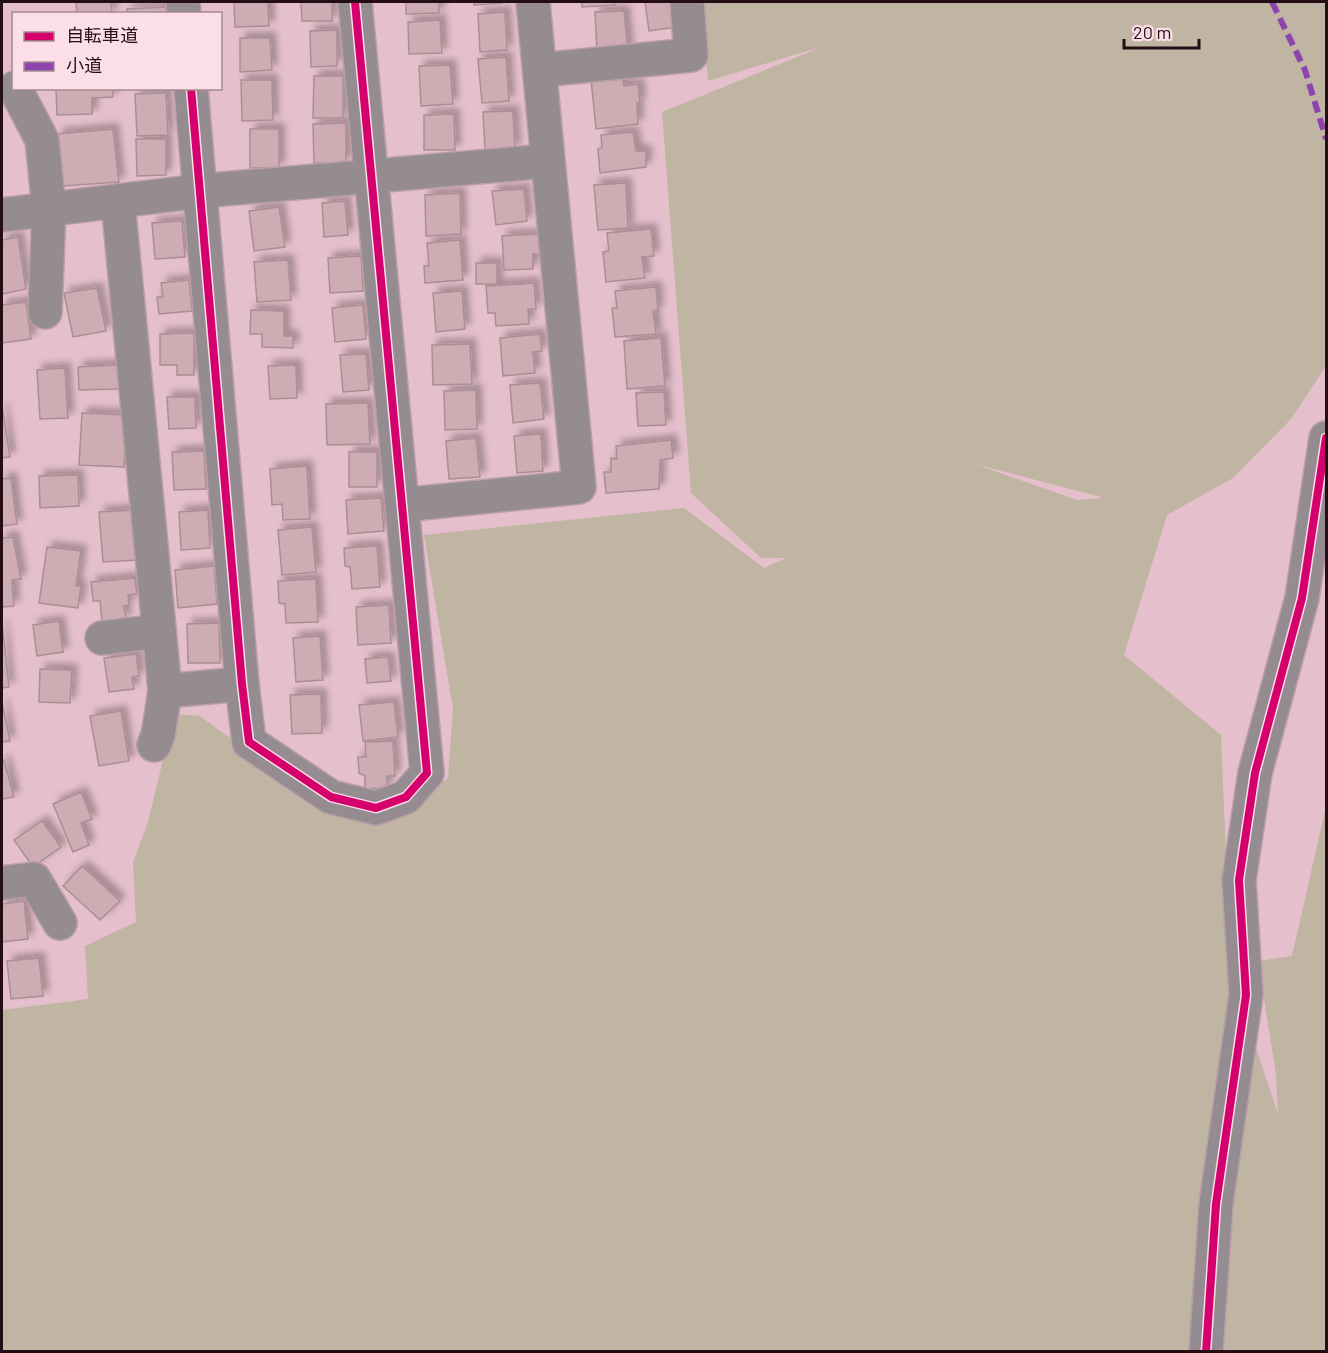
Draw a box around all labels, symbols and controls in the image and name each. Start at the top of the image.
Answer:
legend [12,12,222,90]
scale bar [1124,12,1199,50]
text: 20 m [1133,21,1171,43]
text: 自転車道 [66,24,138,46]
text: 小道 [66,54,102,76]

